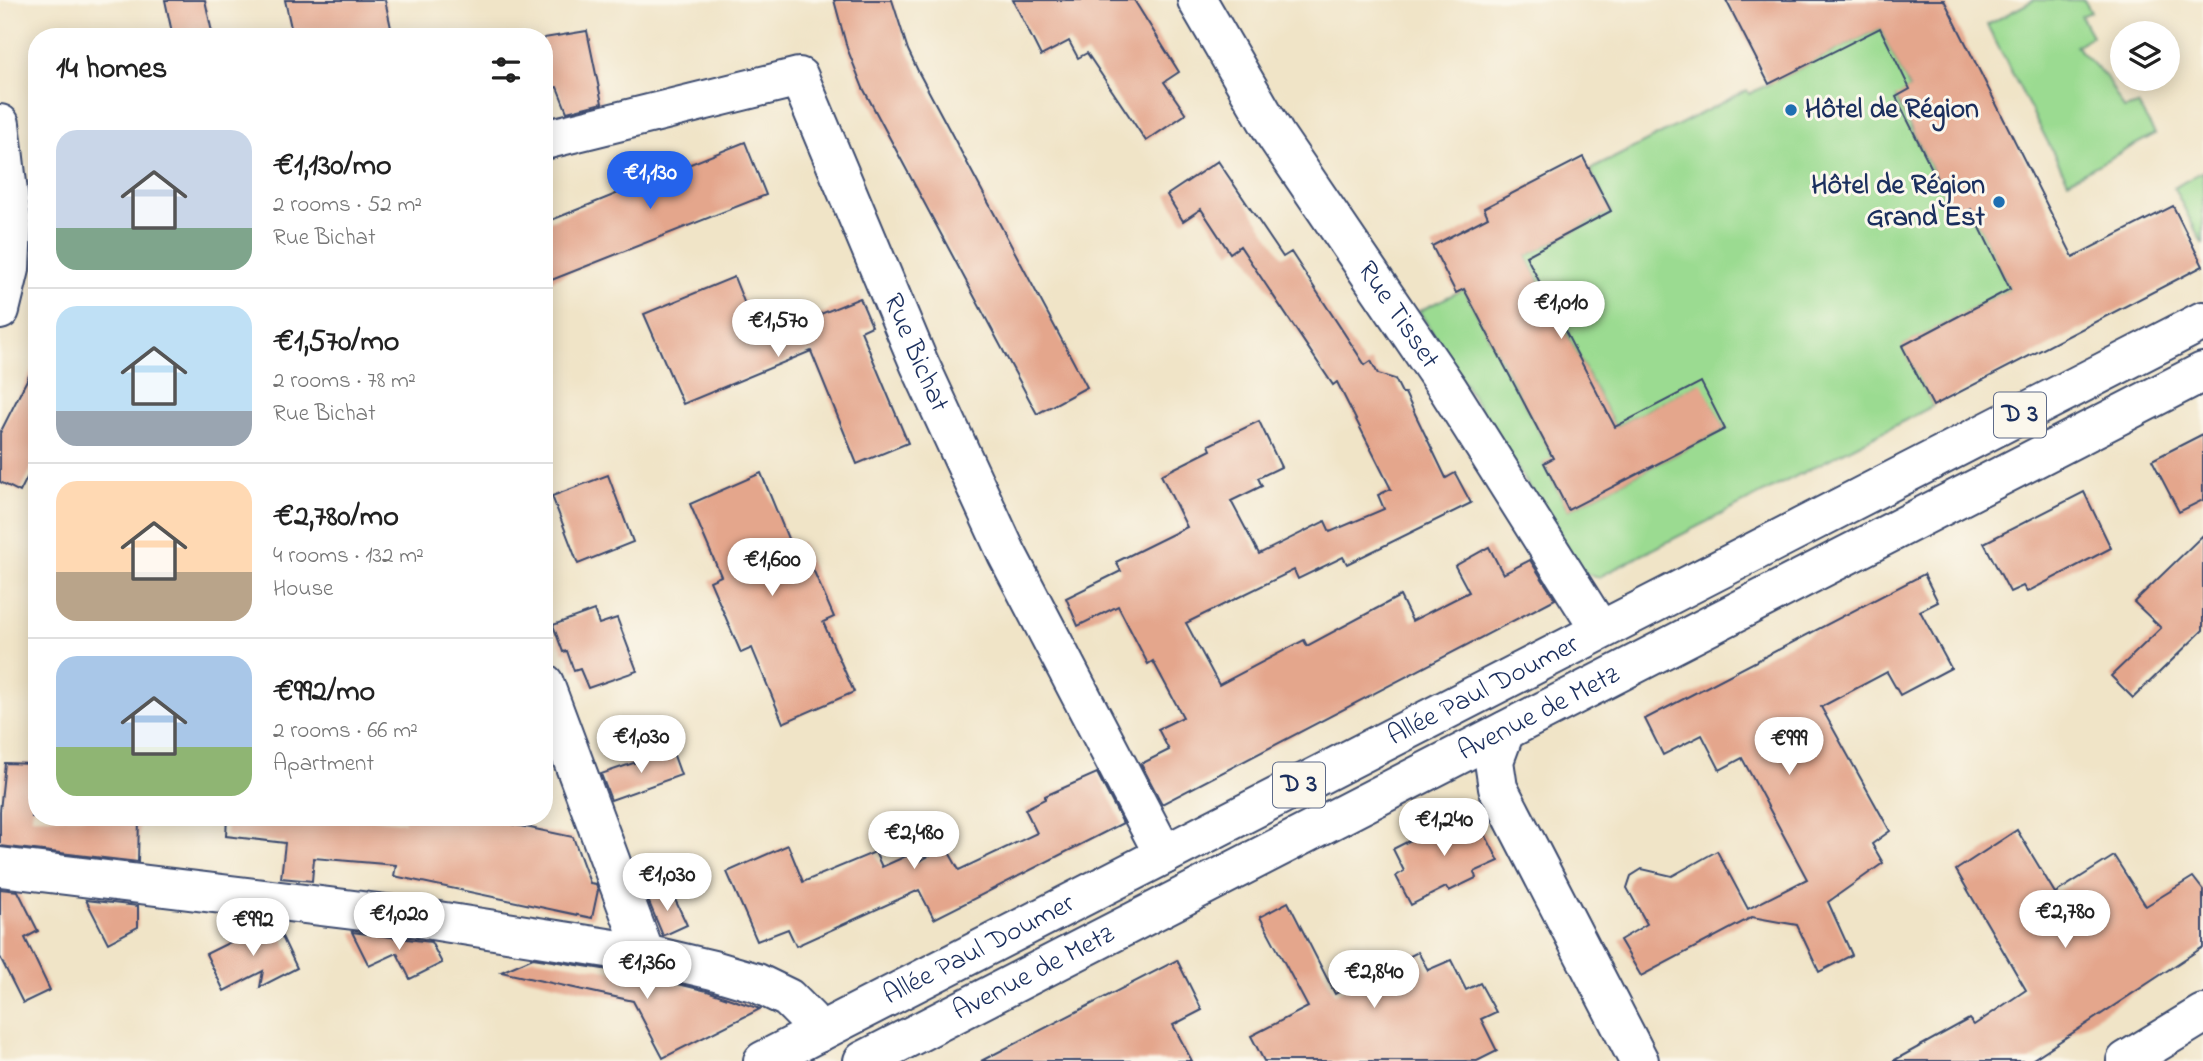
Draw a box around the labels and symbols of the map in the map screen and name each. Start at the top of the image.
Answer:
place label: Hôtel de Région [1805,90,1979,132]
marker: Hôtel de Région [1783,102,1799,118]
pin: €1,130 [593,152,707,211]
place label: Hôtel de Région Grand Est [1811,166,1986,239]
marker: Hôtel de Région Grand Est [1991,194,2007,210]
street label: Rue Tisset [1346,253,1449,377]
pin: €1,010 [1504,282,1618,341]
street label: Rue Bichat [872,287,959,419]
pin: €1,570 [721,300,835,359]
road number: D 3 [1994,392,2046,438]
pin: €1,600 [715,538,829,598]
street label: Allée Paul Doumer [1381,624,1587,757]
street label: Avenue de Metz [1451,655,1627,772]
pin: €1,030 [584,716,698,775]
pin: €999 [1748,718,1830,777]
road number: D 3 [1273,762,1325,807]
pin: €1,240 [1387,798,1501,858]
pin: €2,480 [857,812,971,871]
pin: €1,030 [610,853,724,913]
street label: Allée Paul Doumer [876,884,1082,1016]
pin: €2,780 [2008,890,2122,950]
pin: €1,020 [342,892,456,952]
pin: €992 [212,898,294,958]
street label: Avenue de Metz [946,914,1122,1032]
pin: €1,360 [590,942,704,1001]
pin: €2,840 [1317,950,1431,1010]

